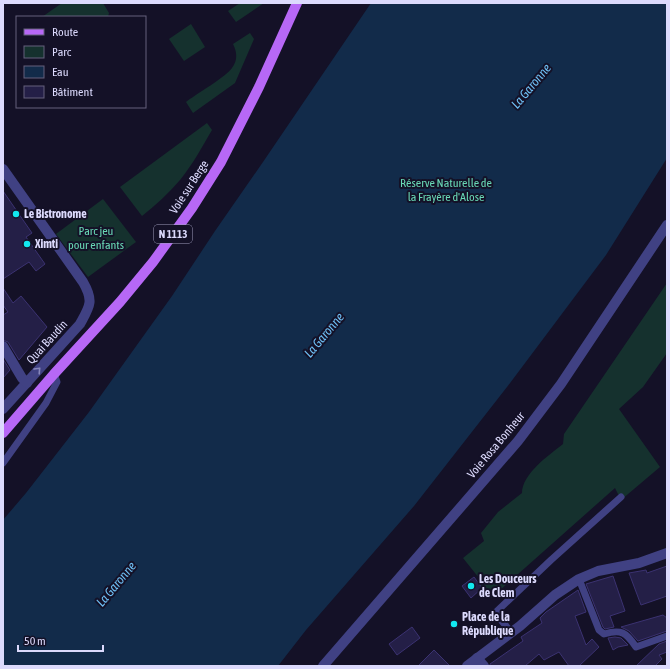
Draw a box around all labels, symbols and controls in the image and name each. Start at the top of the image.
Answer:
legend [16,16,146,108]
text: Route [52,25,78,39]
text: Parc [52,45,72,59]
water label: La Garonne [508,60,554,111]
text: Eau [52,65,69,79]
text: Bâtiment [52,85,93,99]
street label: Voie sur Berge [167,158,211,216]
park label: Réserve Naturelle de la Frayère d'Alose [400,176,492,204]
place label: Le Bistronome [24,207,87,221]
marker: Le Bistronome [11,209,21,219]
park label: Parc jeu pour enfants [68,224,124,252]
road number: N 1113 [154,225,192,243]
place label: Ximti [34,237,58,251]
marker: Ximti [22,239,32,249]
water label: La Garonne [301,309,347,360]
street label: Quai Baudin [24,317,70,367]
one-way arrow [34,367,41,375]
street label: Voie Rosa Bonheur [464,409,528,481]
water label: La Garonne [93,558,139,609]
place label: Les Douceurs de Clem [479,572,537,600]
marker: Les Douceurs de Clem [466,581,476,591]
place label: Place de la République [462,610,514,638]
marker: Place de la République [449,619,459,629]
scale bar [18,627,103,653]
text: 50 m [24,634,46,648]

